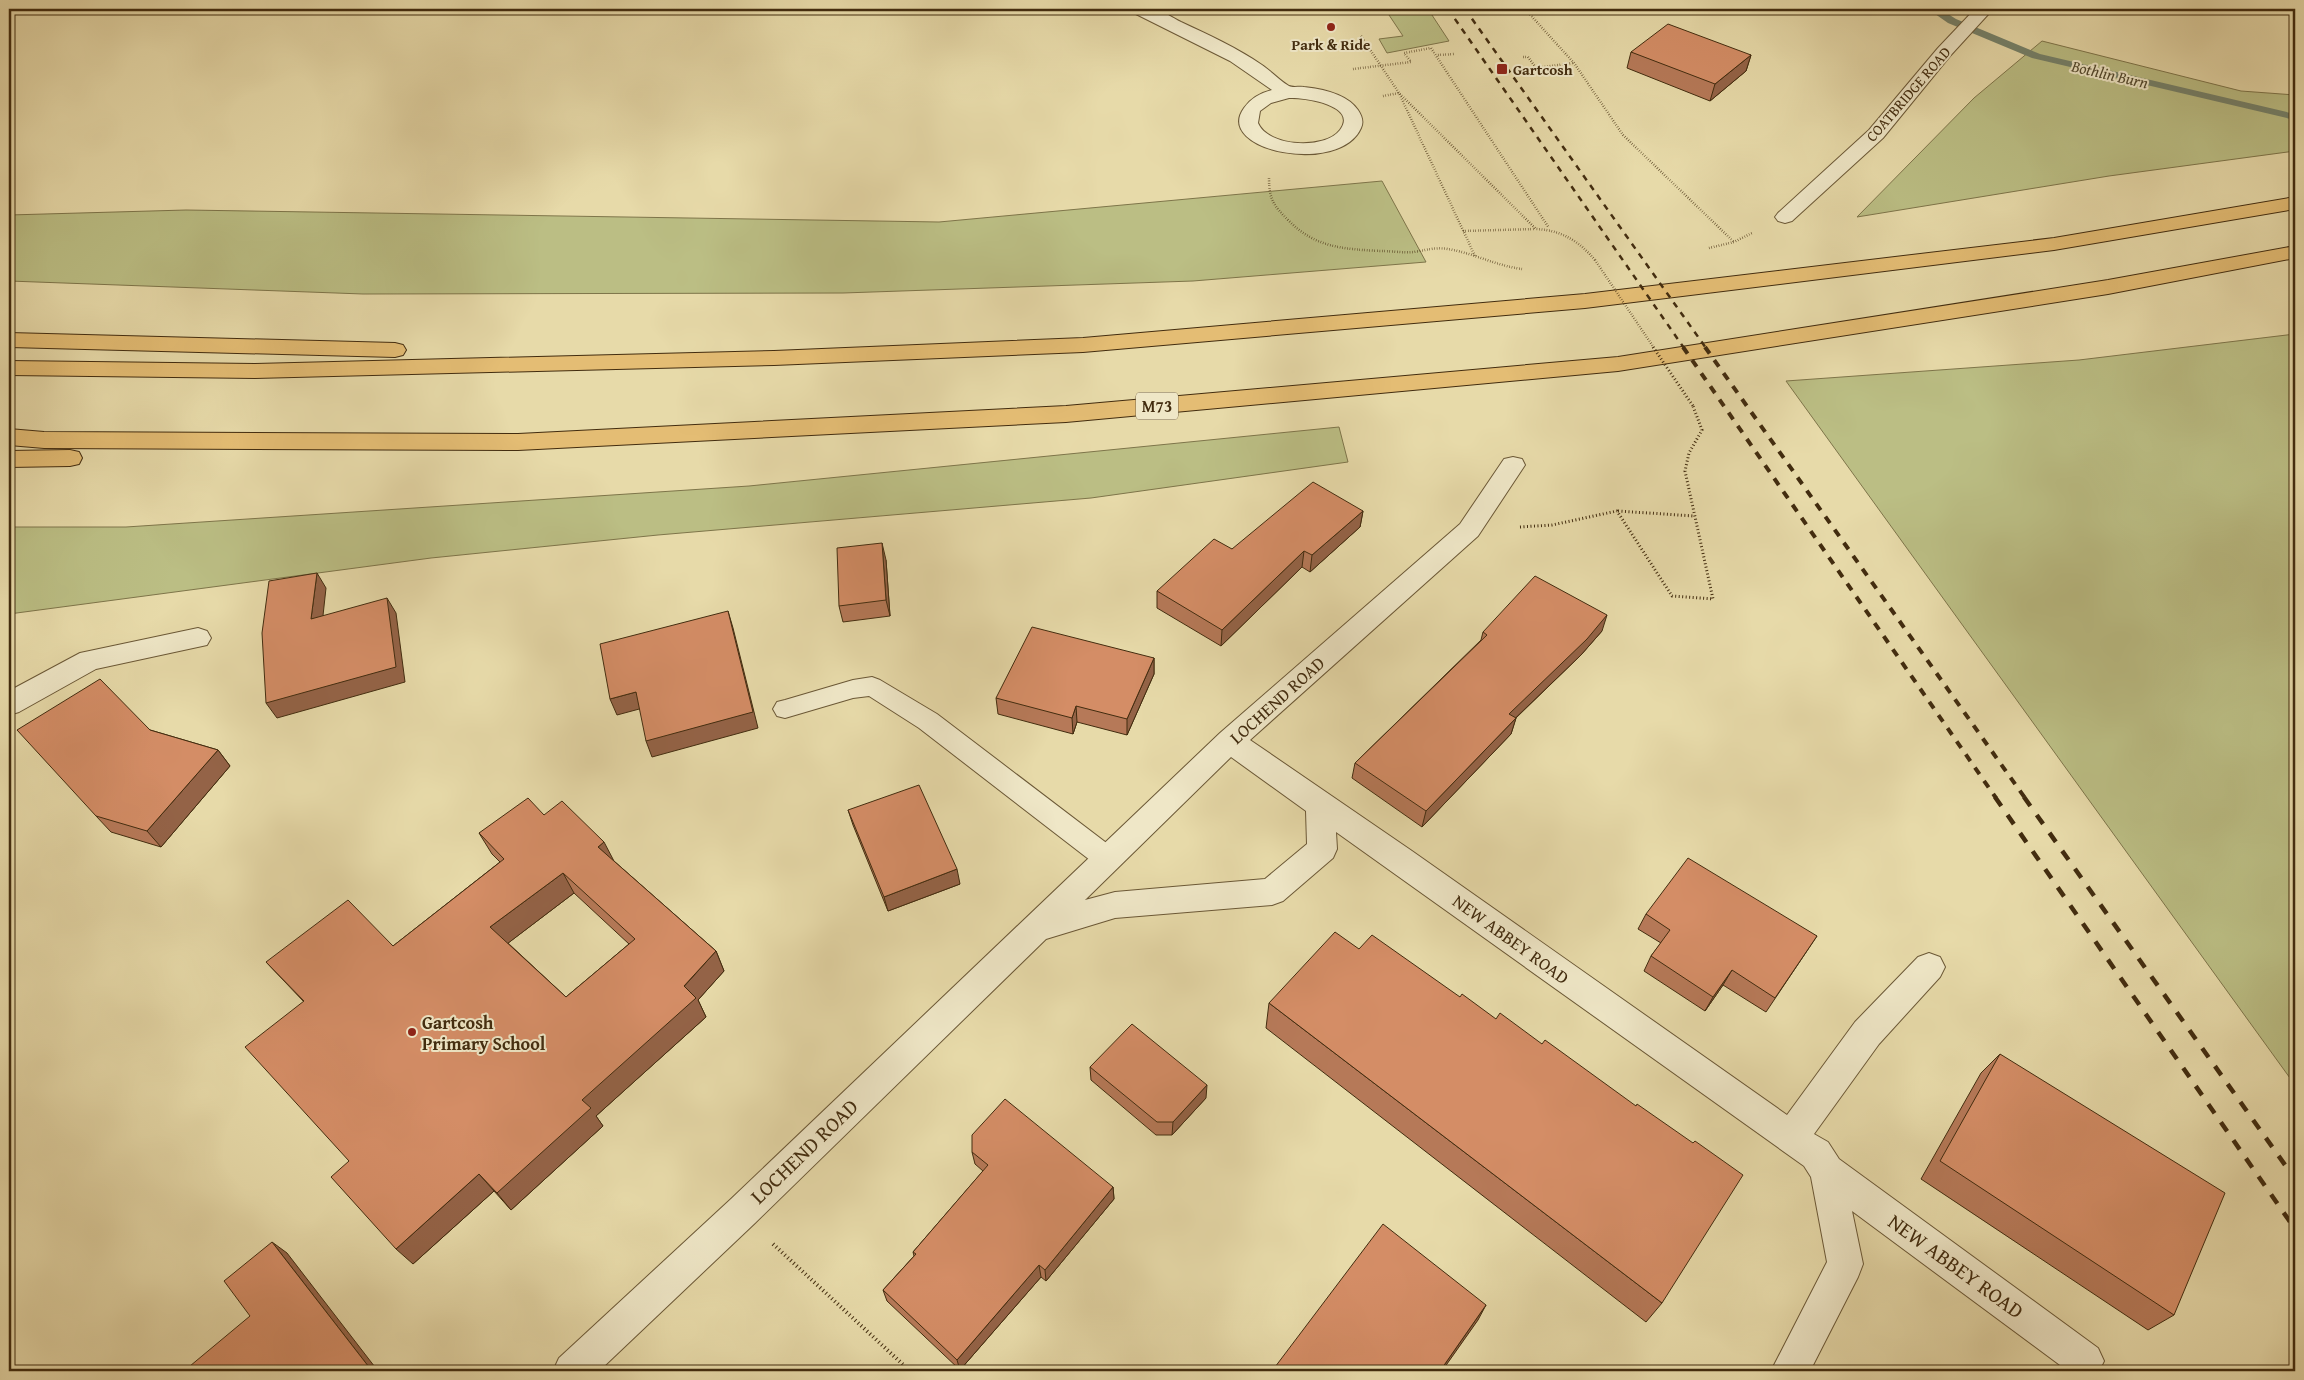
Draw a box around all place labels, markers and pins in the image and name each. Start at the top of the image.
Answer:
marker: Park & Ride [1325,21,1337,33]
place label: Park & Ride [1292,34,1370,55]
place label: Gartcosh [1513,59,1573,80]
marker: Gartcosh [1495,62,1509,76]
place label: Gartcosh Primary School [422,1009,546,1057]
marker: Gartcosh Primary School [406,1026,418,1038]

